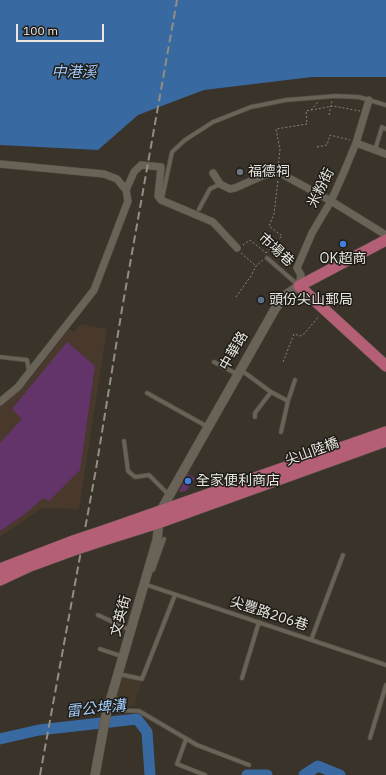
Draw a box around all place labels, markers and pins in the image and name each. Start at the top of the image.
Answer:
place label: 福德祠 [248,164,290,180]
marker: 福德祠 [235,167,245,177]
marker: OK超商 [338,239,348,249]
place label: OK超商 [320,251,366,267]
place label: 頭份尖山郵局 [269,292,353,308]
marker: 頭份尖山郵局 [256,295,266,305]
place label: 全家便利商店 [196,473,280,489]
marker: 全家便利商店 [183,476,193,486]

